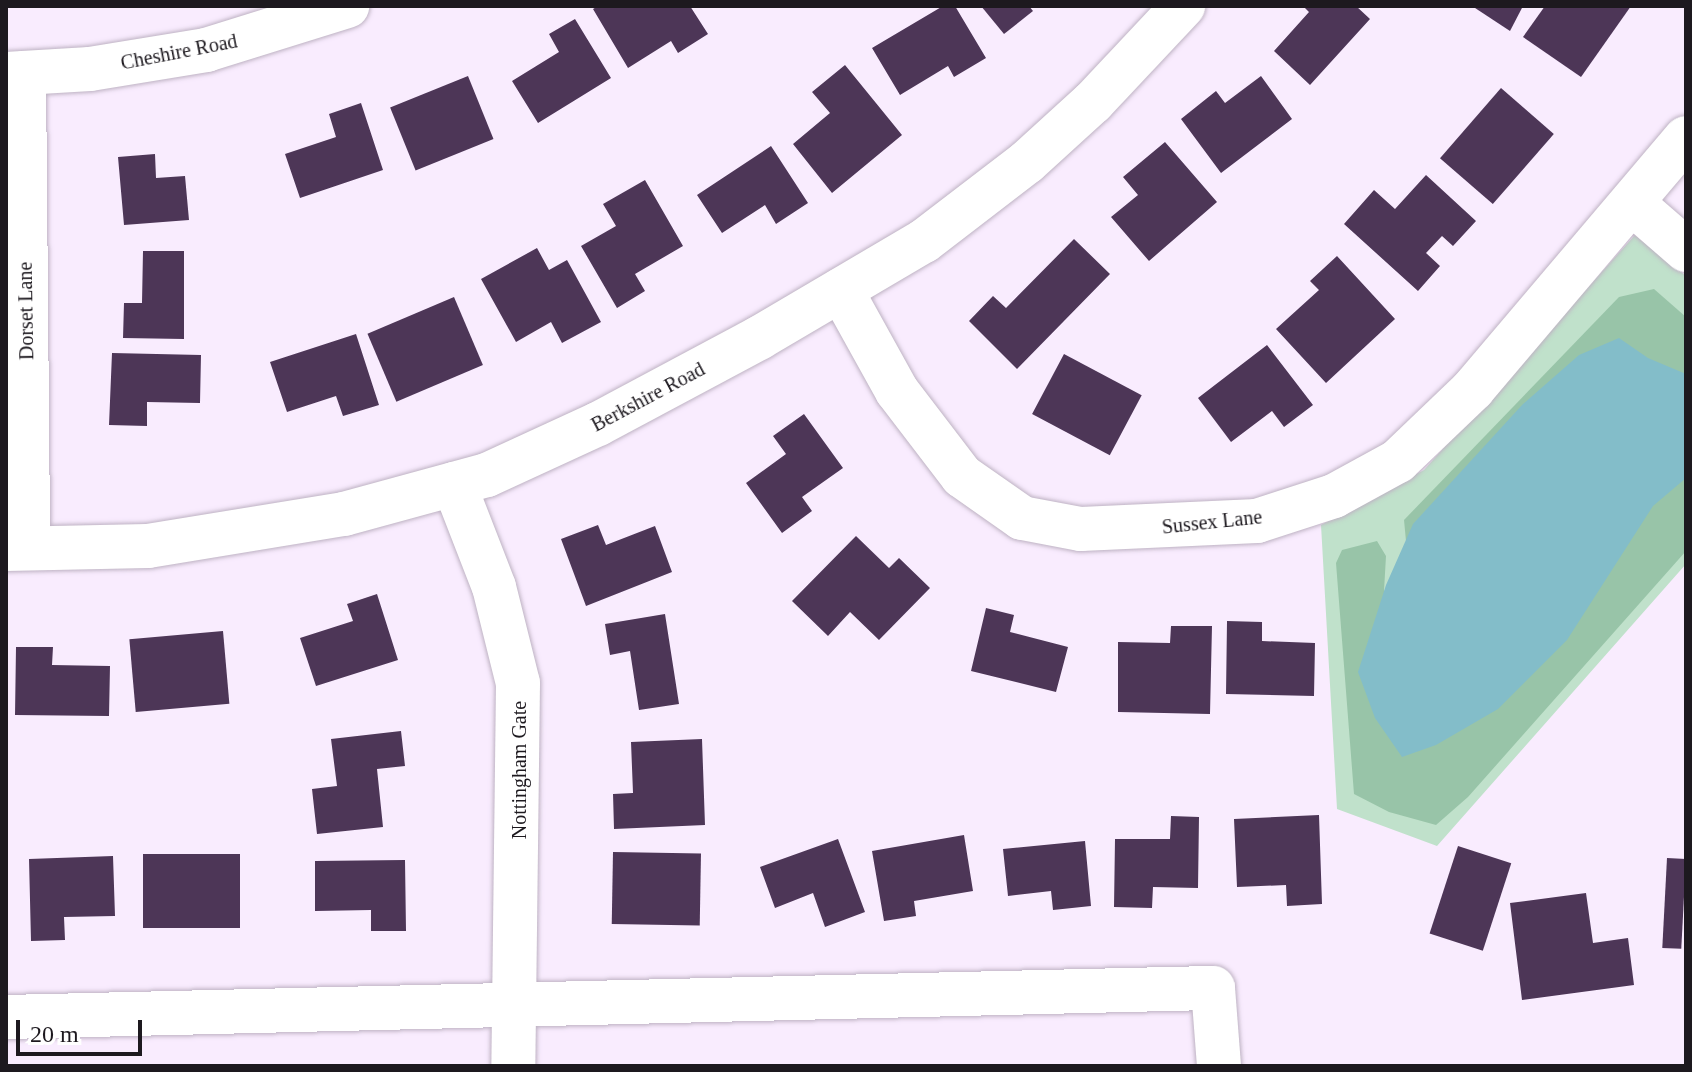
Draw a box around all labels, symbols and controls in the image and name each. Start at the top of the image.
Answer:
street label: Cheshire Road [119,29,239,75]
street label: Dorset Lane [13,262,39,360]
street label: Berkshire Road [587,357,709,437]
street label: Sussex Lane [1161,505,1263,539]
street label: Nottingham Gate [507,701,531,839]
scale bar [20,1004,146,1054]
text: 20 m [30,1021,79,1047]

